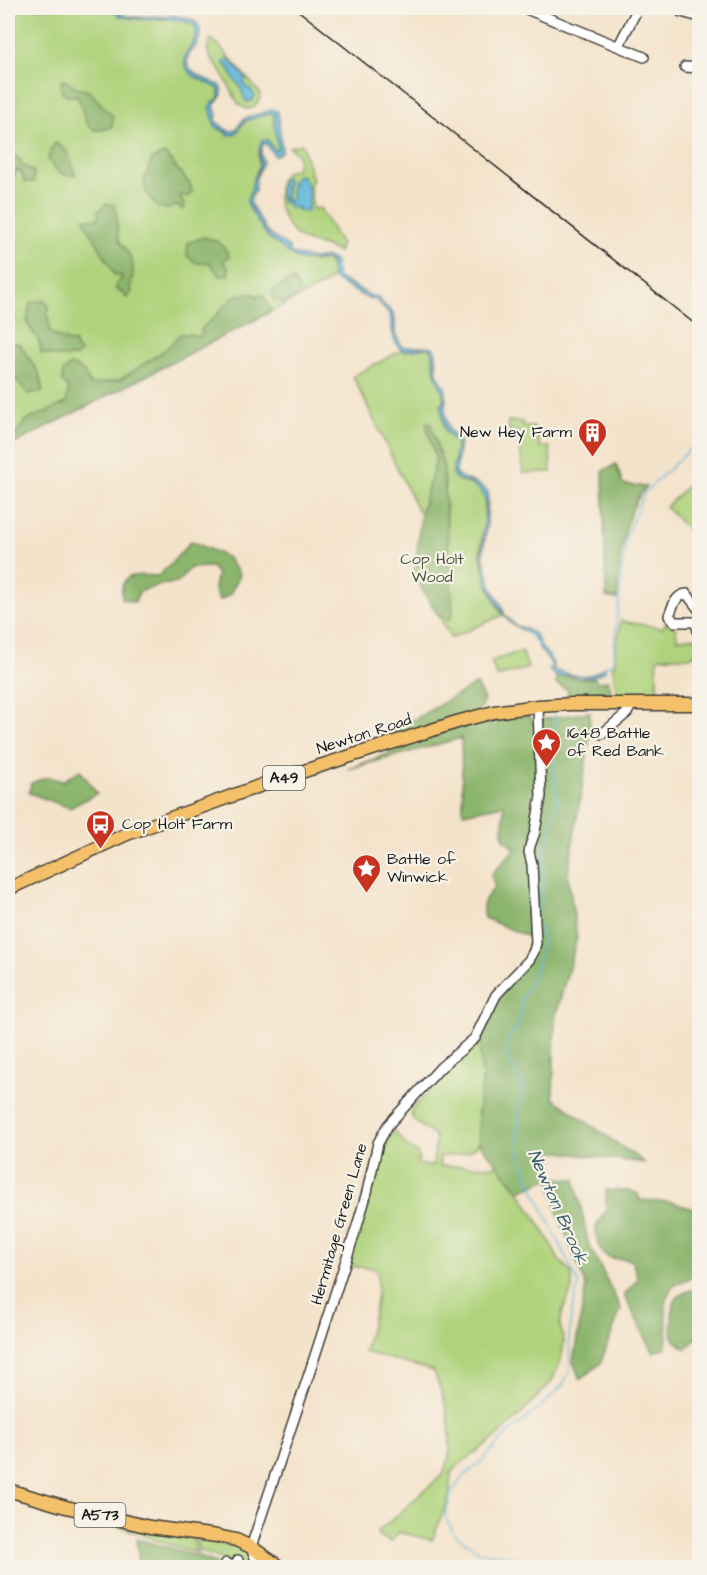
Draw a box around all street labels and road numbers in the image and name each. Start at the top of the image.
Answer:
street label: Newton Road [314,708,414,760]
road number: A49 [263,766,305,790]
street label: Hermitage Green Lane [305,1140,374,1308]
road number: A573 [74,1503,126,1527]

